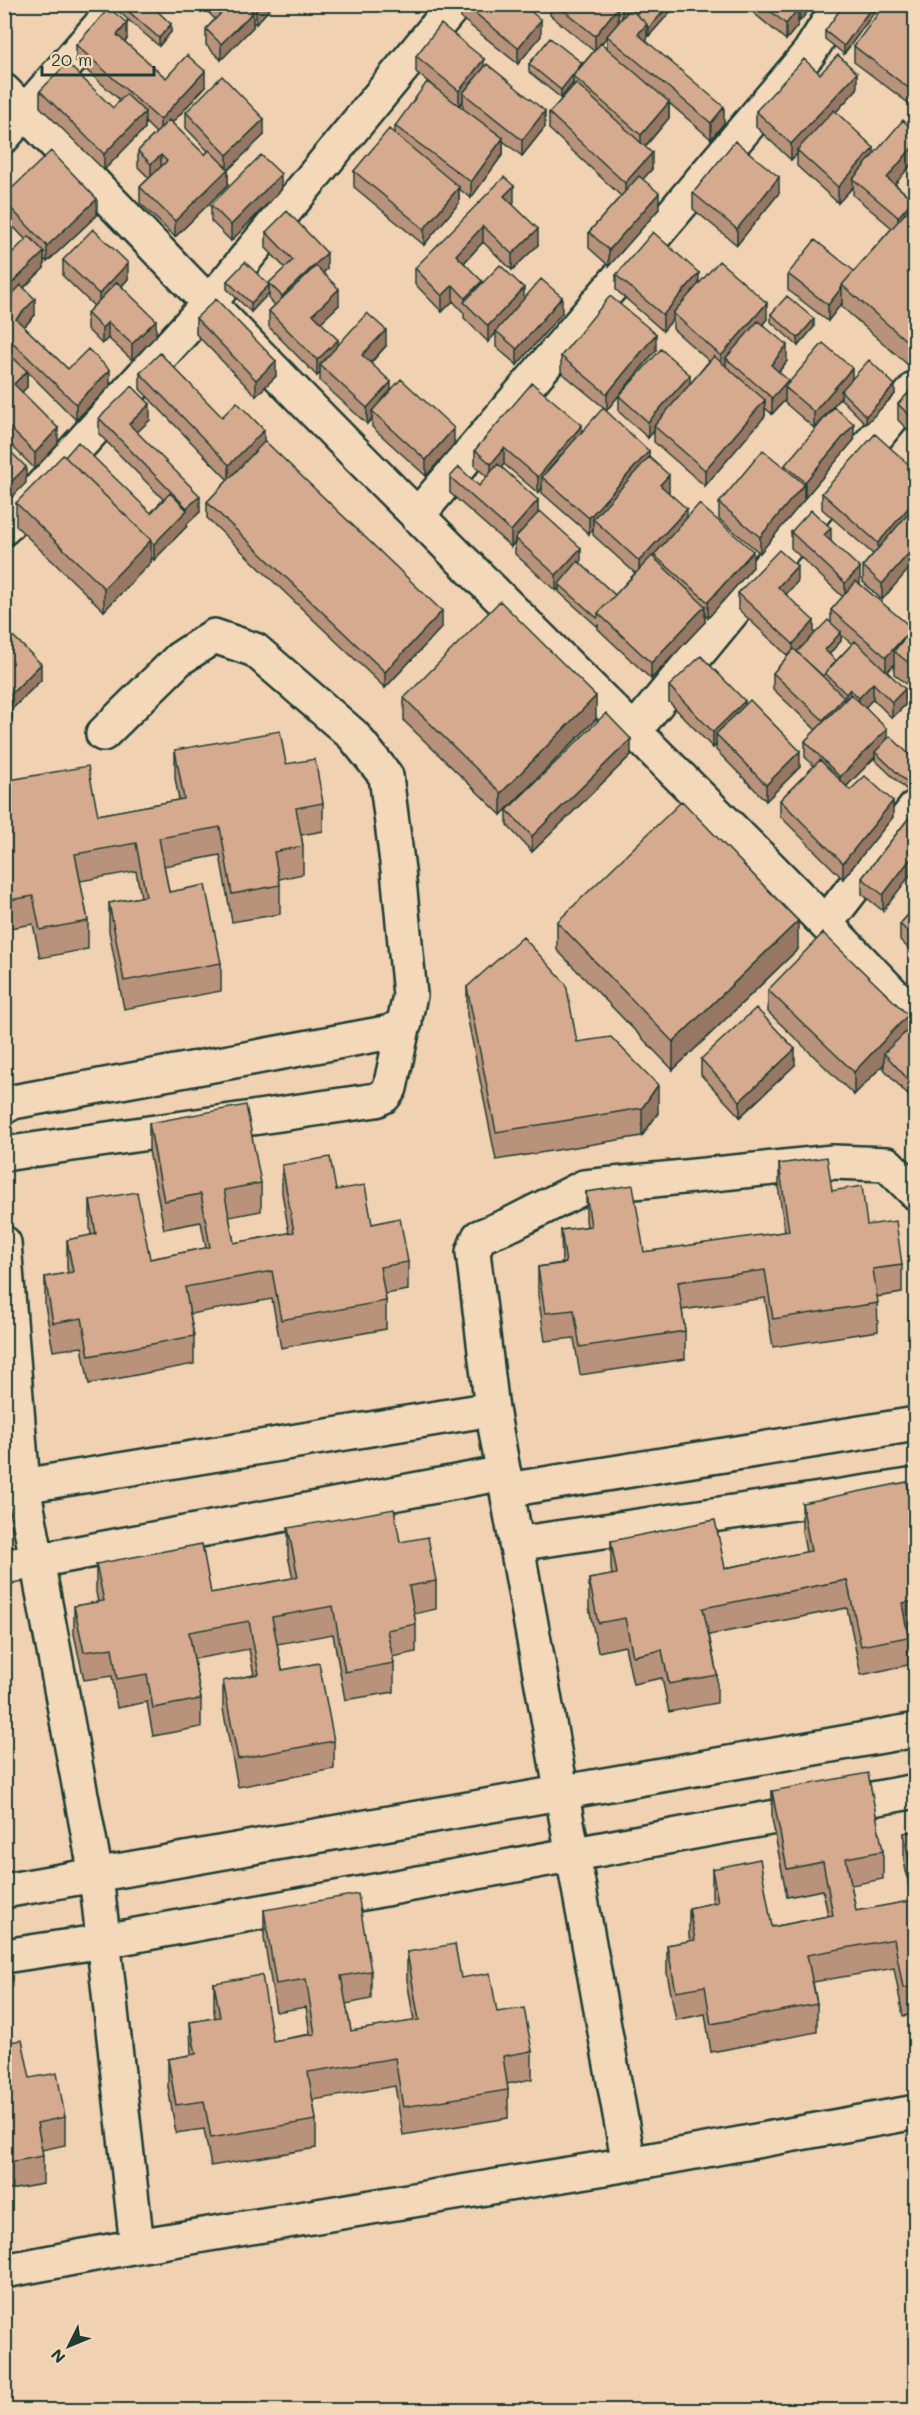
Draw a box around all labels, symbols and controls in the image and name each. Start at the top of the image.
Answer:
scale bar [42,39,154,77]
text: 20 m [51,47,92,71]
north arrow [39,2316,99,2376]
text: N [46,2345,69,2368]

